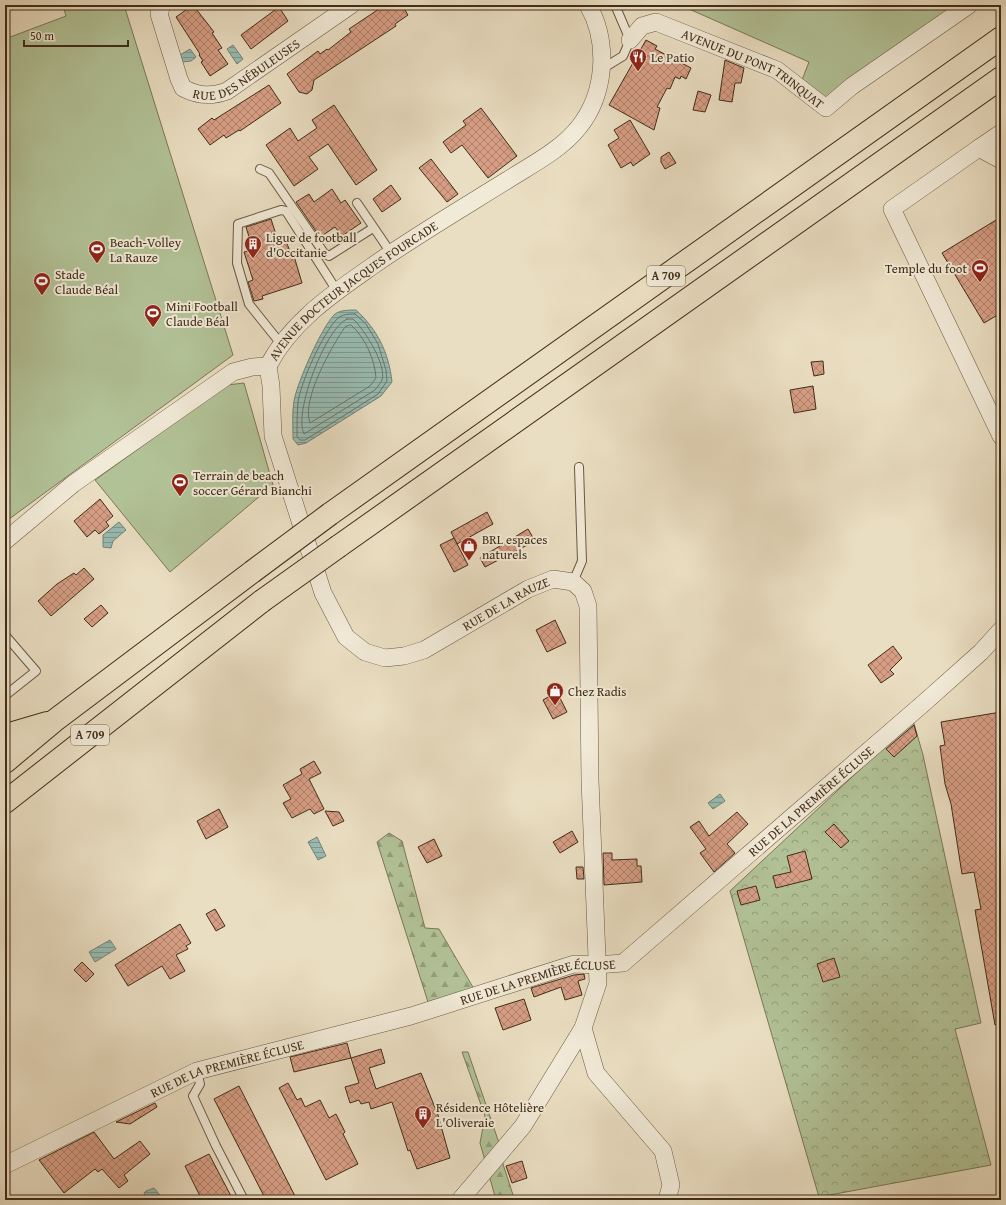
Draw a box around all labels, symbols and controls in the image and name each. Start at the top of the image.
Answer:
scale bar [24,22,128,48]
street label: AVENUE DU PONT TRINQUAT [679,24,828,113]
text: 50 m [30,27,54,44]
street label: RUE DES NÉBULEUSES [191,34,304,105]
restaurant icon: Le Patio [628,47,648,72]
place label: Le Patio [651,48,695,67]
street label: AVENUE DOCTEUR JACQUES FOURCADE [264,216,442,364]
place label: Ligue de football d'Occitanie [266,228,357,262]
place label: Beach-Volley La Rauze [110,233,182,267]
building icon: Ligue de football d'Occitanie [243,234,263,259]
sports icon: Beach-Volley La Rauze [87,239,107,264]
sports icon: Temple du foot [970,258,990,283]
place label: Temple du foot [885,259,967,278]
place label: Stade Claude Béal [55,265,118,299]
road number: A 709 [647,266,685,286]
sports icon: Stade Claude Béal [32,271,52,296]
place label: Mini Football Claude Béal [166,297,238,331]
sports icon: Mini Football Claude Béal [143,303,163,328]
place label: Terrain de beach soccer Gérard Bianchi [193,466,312,500]
sports icon: Terrain de beach soccer Gérard Bianchi [170,472,190,497]
place label: BRL espaces naturels [482,530,548,564]
shop icon: BRL espaces naturels [459,536,479,561]
street label: RUE DE LA RAUZE [459,572,553,635]
shop icon: Chez Radis [545,681,565,706]
place label: Chez Radis [568,682,626,701]
road number: A 709 [71,725,109,745]
street label: RUE DE LA PREMIÈRE ÉCLUSE [744,741,878,861]
street label: RUE DE LA PREMIÈRE ÉCLUSE [458,955,617,1010]
street label: RUE DE LA PREMIÈRE ÉCLUSE [147,1035,306,1102]
place label: Résidence Hôtelière L'Oliveraie [436,1098,544,1132]
building icon: Résidence Hôtelière L'Oliveraie [413,1104,433,1129]

